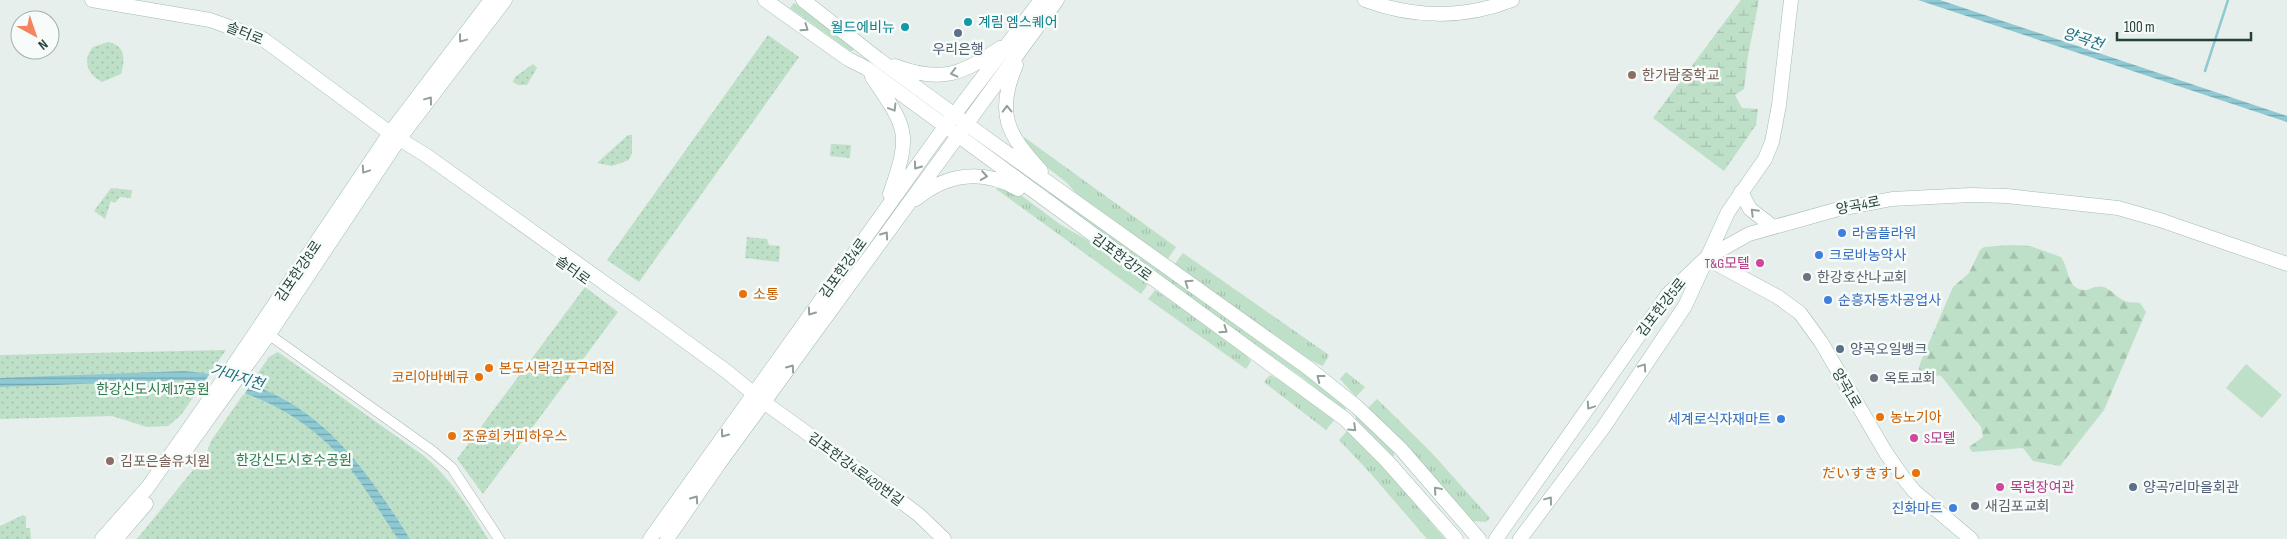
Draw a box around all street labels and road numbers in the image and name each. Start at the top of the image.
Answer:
street label: 솔터로 [224,18,266,49]
street label: 양곡4로 [1835,193,1882,218]
street label: 김포한강7로 [1088,230,1155,285]
street label: 김포한강4로 [816,235,871,302]
street label: 김포한강8로 [272,237,325,305]
street label: 솔터로 [552,252,593,289]
street label: 김포한강5로 [1633,274,1690,340]
street label: 양곡1로 [1828,365,1865,411]
street label: 김포한강4로420번길 [805,429,907,510]

